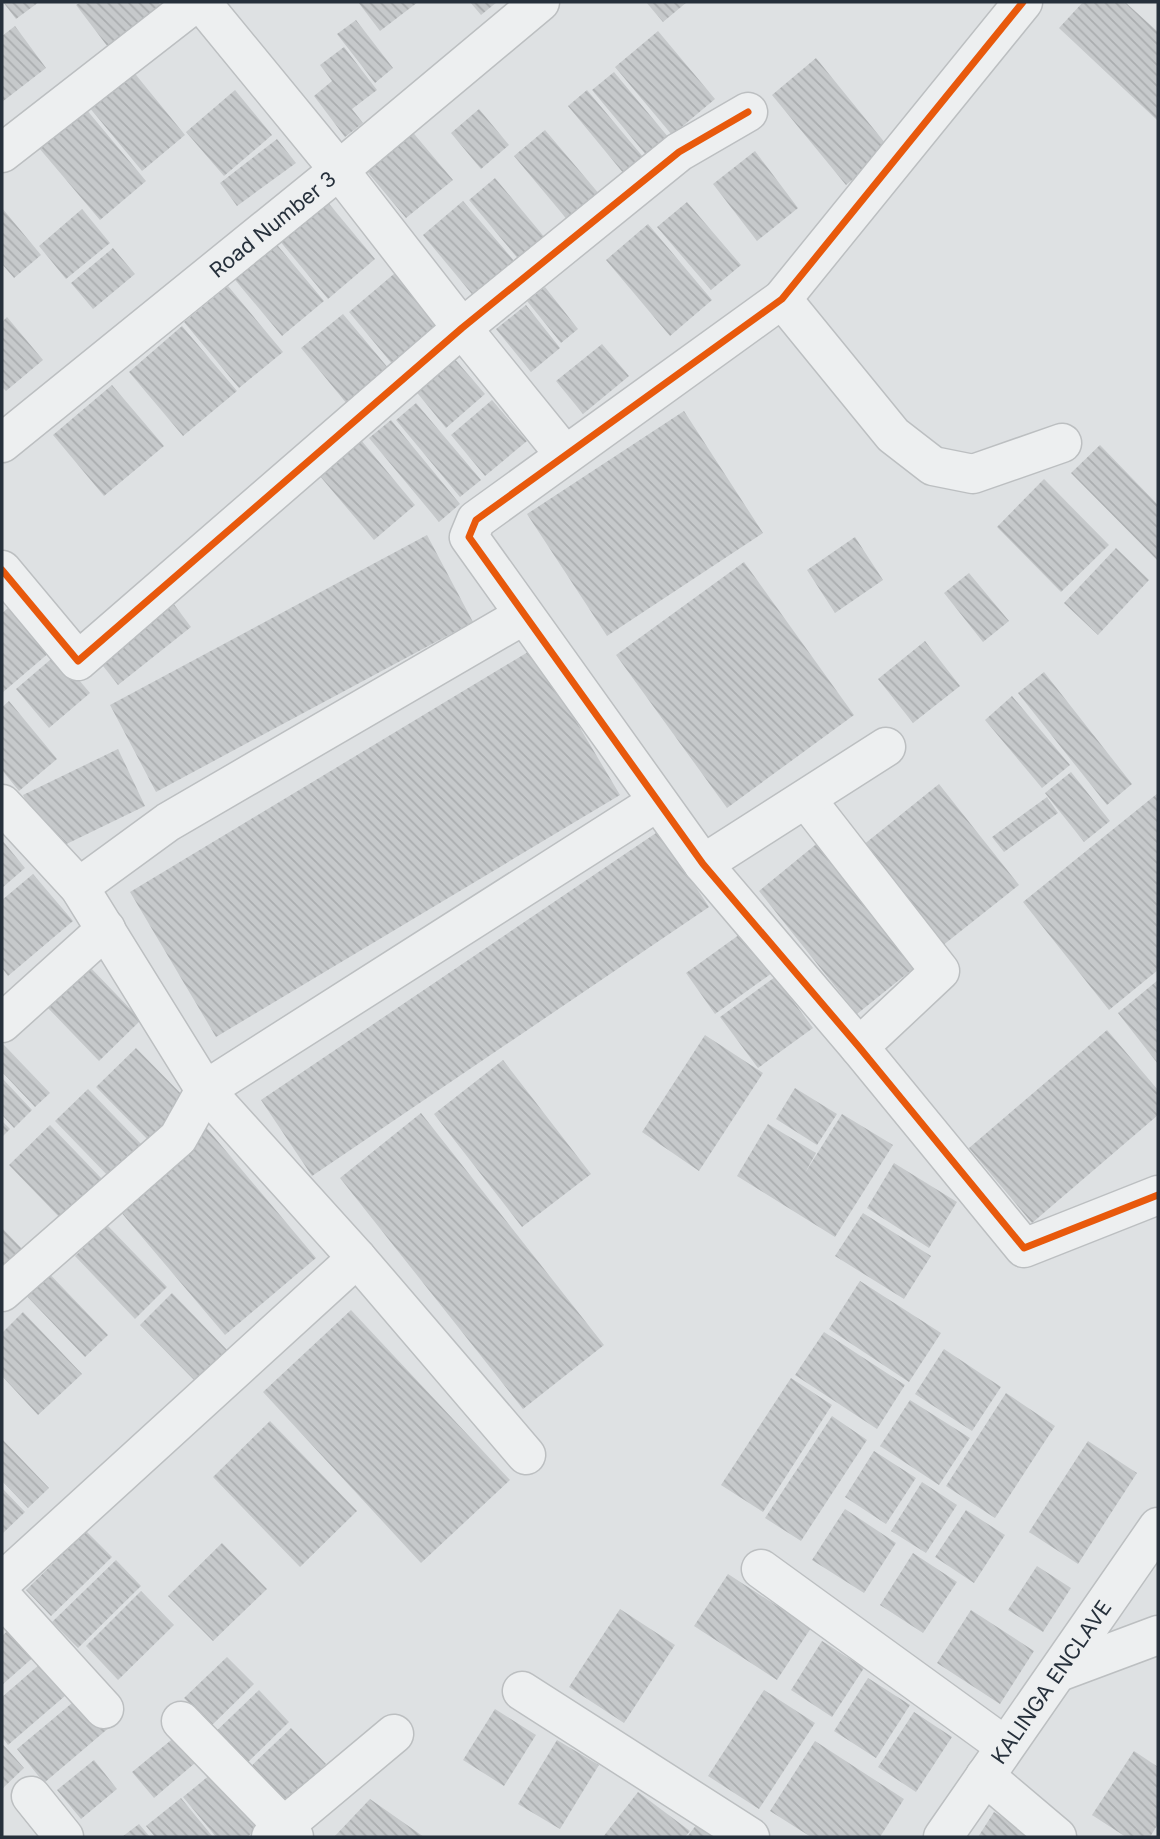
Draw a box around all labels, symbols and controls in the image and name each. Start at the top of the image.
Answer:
street label: Road Number 3 [204,165,341,282]
street label: KALINGA ENCLAVE [985,1595,1116,1768]

